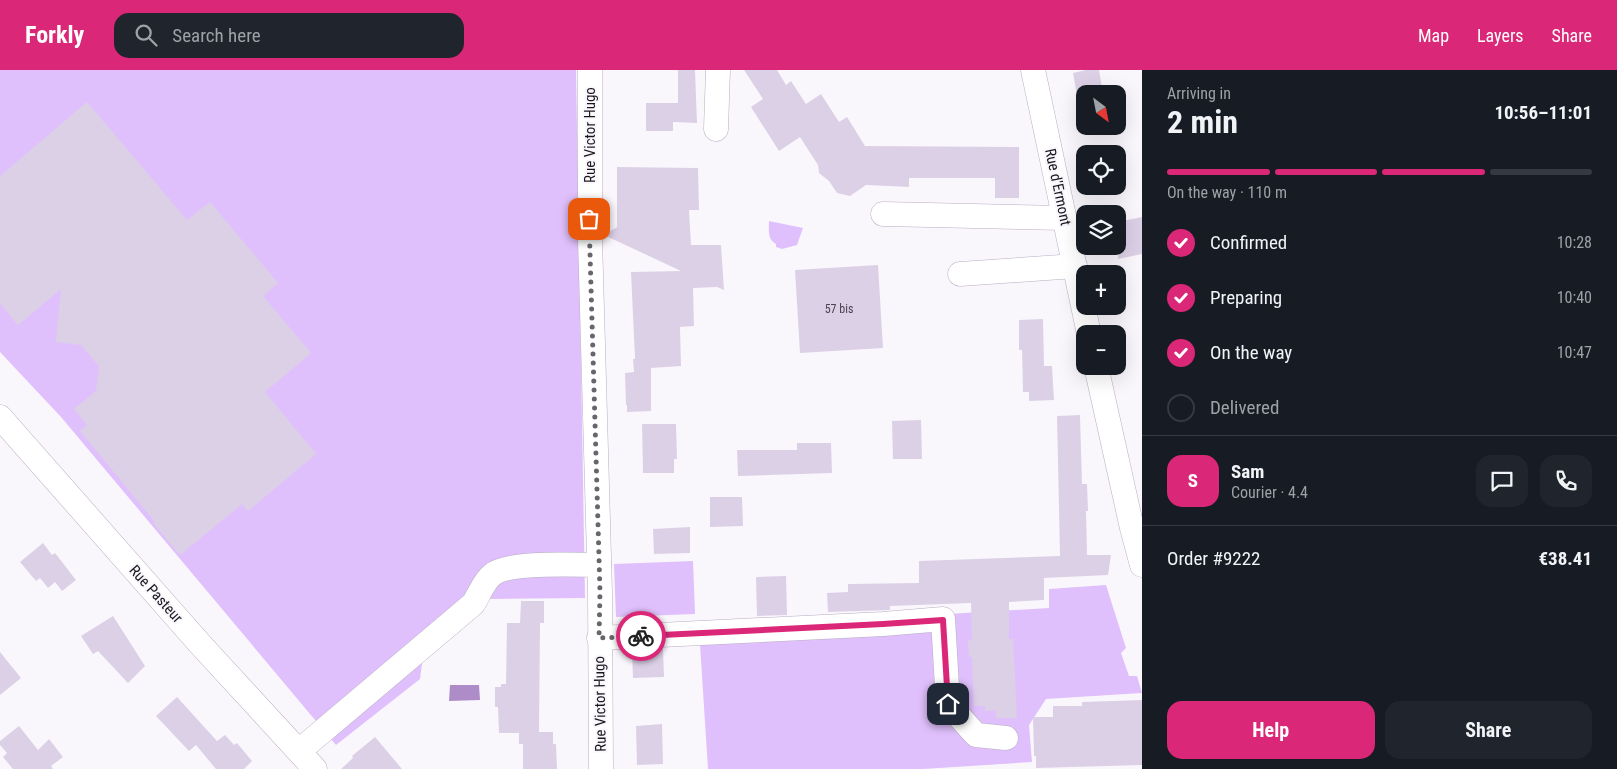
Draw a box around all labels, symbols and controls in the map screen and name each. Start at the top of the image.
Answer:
search box [114,13,464,58]
text: Forkly [25,21,84,49]
icon: search [132,21,160,49]
text: Search here [172,24,261,47]
text: Map [1418,25,1449,46]
text: Layers [1477,25,1524,46]
text: Share [1552,25,1592,46]
text: Arriving in [1167,84,1231,103]
north arrow [1076,85,1126,135]
map controls [1076,85,1126,375]
street label: Rue Victor Hugo [581,87,599,183]
text: 10:56–11:01 [1494,101,1592,124]
text: 2 min [1167,103,1238,141]
button: locate [1076,145,1126,195]
street label: Rue d'Ermont [1041,147,1075,227]
text: On the way · 110 m [1167,183,1287,202]
pin [568,198,610,240]
icon: bag [575,205,603,233]
button: layers [1076,205,1126,255]
icon: check [1167,229,1195,257]
text: Confirmed [1210,231,1287,254]
text: 10:28 [1557,233,1592,252]
button: + [1076,265,1126,315]
icon: check [1167,284,1195,312]
text: Preparing [1210,286,1282,309]
text: 10:40 [1557,288,1592,307]
house number: 57 bis [825,302,853,316]
button: − [1076,325,1126,375]
icon: check [1167,339,1195,367]
text: On the way [1210,341,1292,364]
text: 10:47 [1557,343,1592,362]
text: Delivered [1210,396,1279,419]
button: chat [1476,455,1528,507]
button: phone [1540,455,1592,507]
text: Sam [1231,460,1264,483]
text: S [1188,469,1198,492]
text: Courier · 4.4 [1231,483,1308,502]
text: Order #9222 [1167,547,1260,570]
text: €38.41 [1538,547,1592,570]
street label: Rue Pasteur [125,562,187,627]
courier [616,611,666,661]
icon: bike [627,622,655,650]
street label: Rue Victor Hugo [590,656,610,752]
pin [927,683,969,725]
icon: home [934,690,962,718]
button: Help [1167,701,1375,759]
button: Share [1385,701,1592,759]

